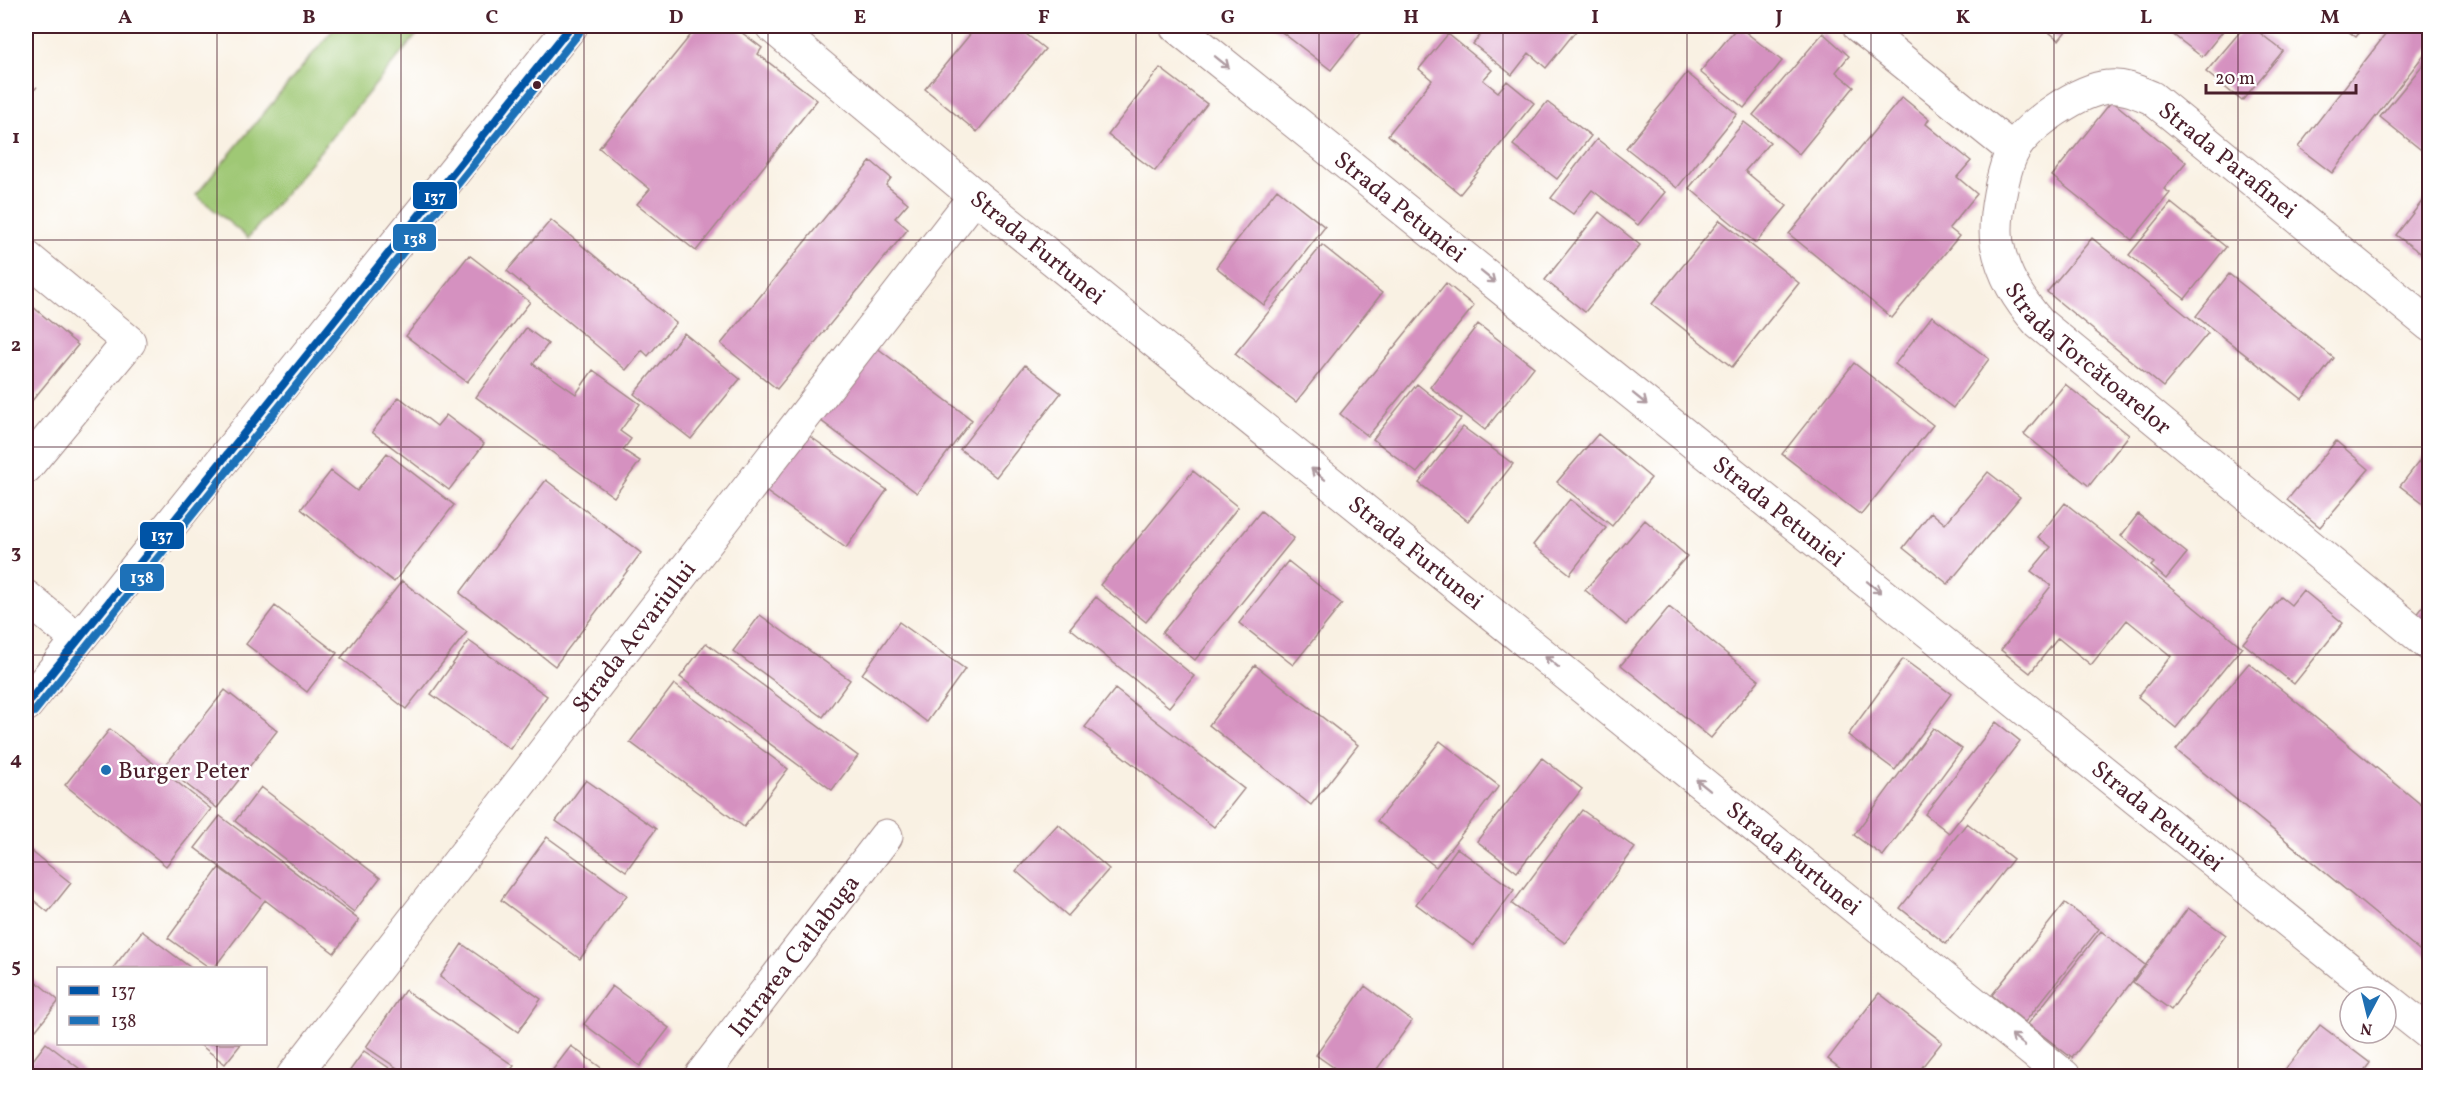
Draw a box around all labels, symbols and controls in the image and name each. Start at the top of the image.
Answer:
text: A [118,4,132,32]
text: B [302,4,316,32]
text: C [486,4,499,32]
text: D [669,4,683,32]
text: E [854,4,866,32]
text: F [1038,4,1050,32]
text: G [1221,4,1235,32]
text: H [1403,4,1419,32]
text: I [1591,4,1599,32]
text: J [1774,4,1783,32]
text: K [1956,4,1971,32]
text: L [2140,4,2152,32]
text: M [2320,4,2340,32]
one-way arrow [1214,56,1230,69]
scale bar [2206,57,2356,95]
text: 20 m [2215,67,2255,92]
unlabelled marker [531,79,543,91]
street label: Strada Parafinei [2150,95,2303,228]
text: 1 [12,124,20,152]
street label: Strada Petuniei [1326,144,1473,272]
line badge: 137 [412,181,458,210]
street label: Strada Furtunei [962,183,1112,314]
text: 137 [424,187,446,209]
line badge: 138 [392,223,437,252]
text: 138 [403,229,427,251]
one-way arrow [1480,270,1496,283]
street label: Strada Torcătoarelor [1995,277,2178,444]
text: 2 [11,332,21,360]
one-way arrow [1632,392,1648,405]
street label: Strada Petuniei [1704,449,1851,576]
one-way arrow [1311,467,1327,480]
street label: Strada Furtunei [1340,489,1490,619]
line badge: 137 [139,521,185,550]
text: 137 [151,526,173,548]
text: 3 [11,539,21,567]
street label: Strada Acvariului [565,554,705,721]
line badge: 138 [119,563,165,592]
text: 138 [130,568,154,590]
one-way arrow [1866,580,1881,594]
one-way arrow [1544,656,1560,669]
text: 4 [10,746,22,774]
street label: Strada Petuniei [2083,754,2230,881]
place label: Burger Peter [118,755,250,789]
marker: Burger Peter [99,763,113,777]
one-way arrow [1696,778,1711,792]
street label: Strada Furtunei [1718,794,1868,925]
street label: Intrarea Catlabuga [722,868,869,1045]
text: 5 [11,953,21,981]
legend [57,967,267,1045]
text: 137 [111,980,136,1005]
north arrow [2338,985,2398,1045]
text: 138 [111,1010,136,1035]
text: N [2359,1016,2374,1040]
one-way arrow [2010,1033,2026,1046]

